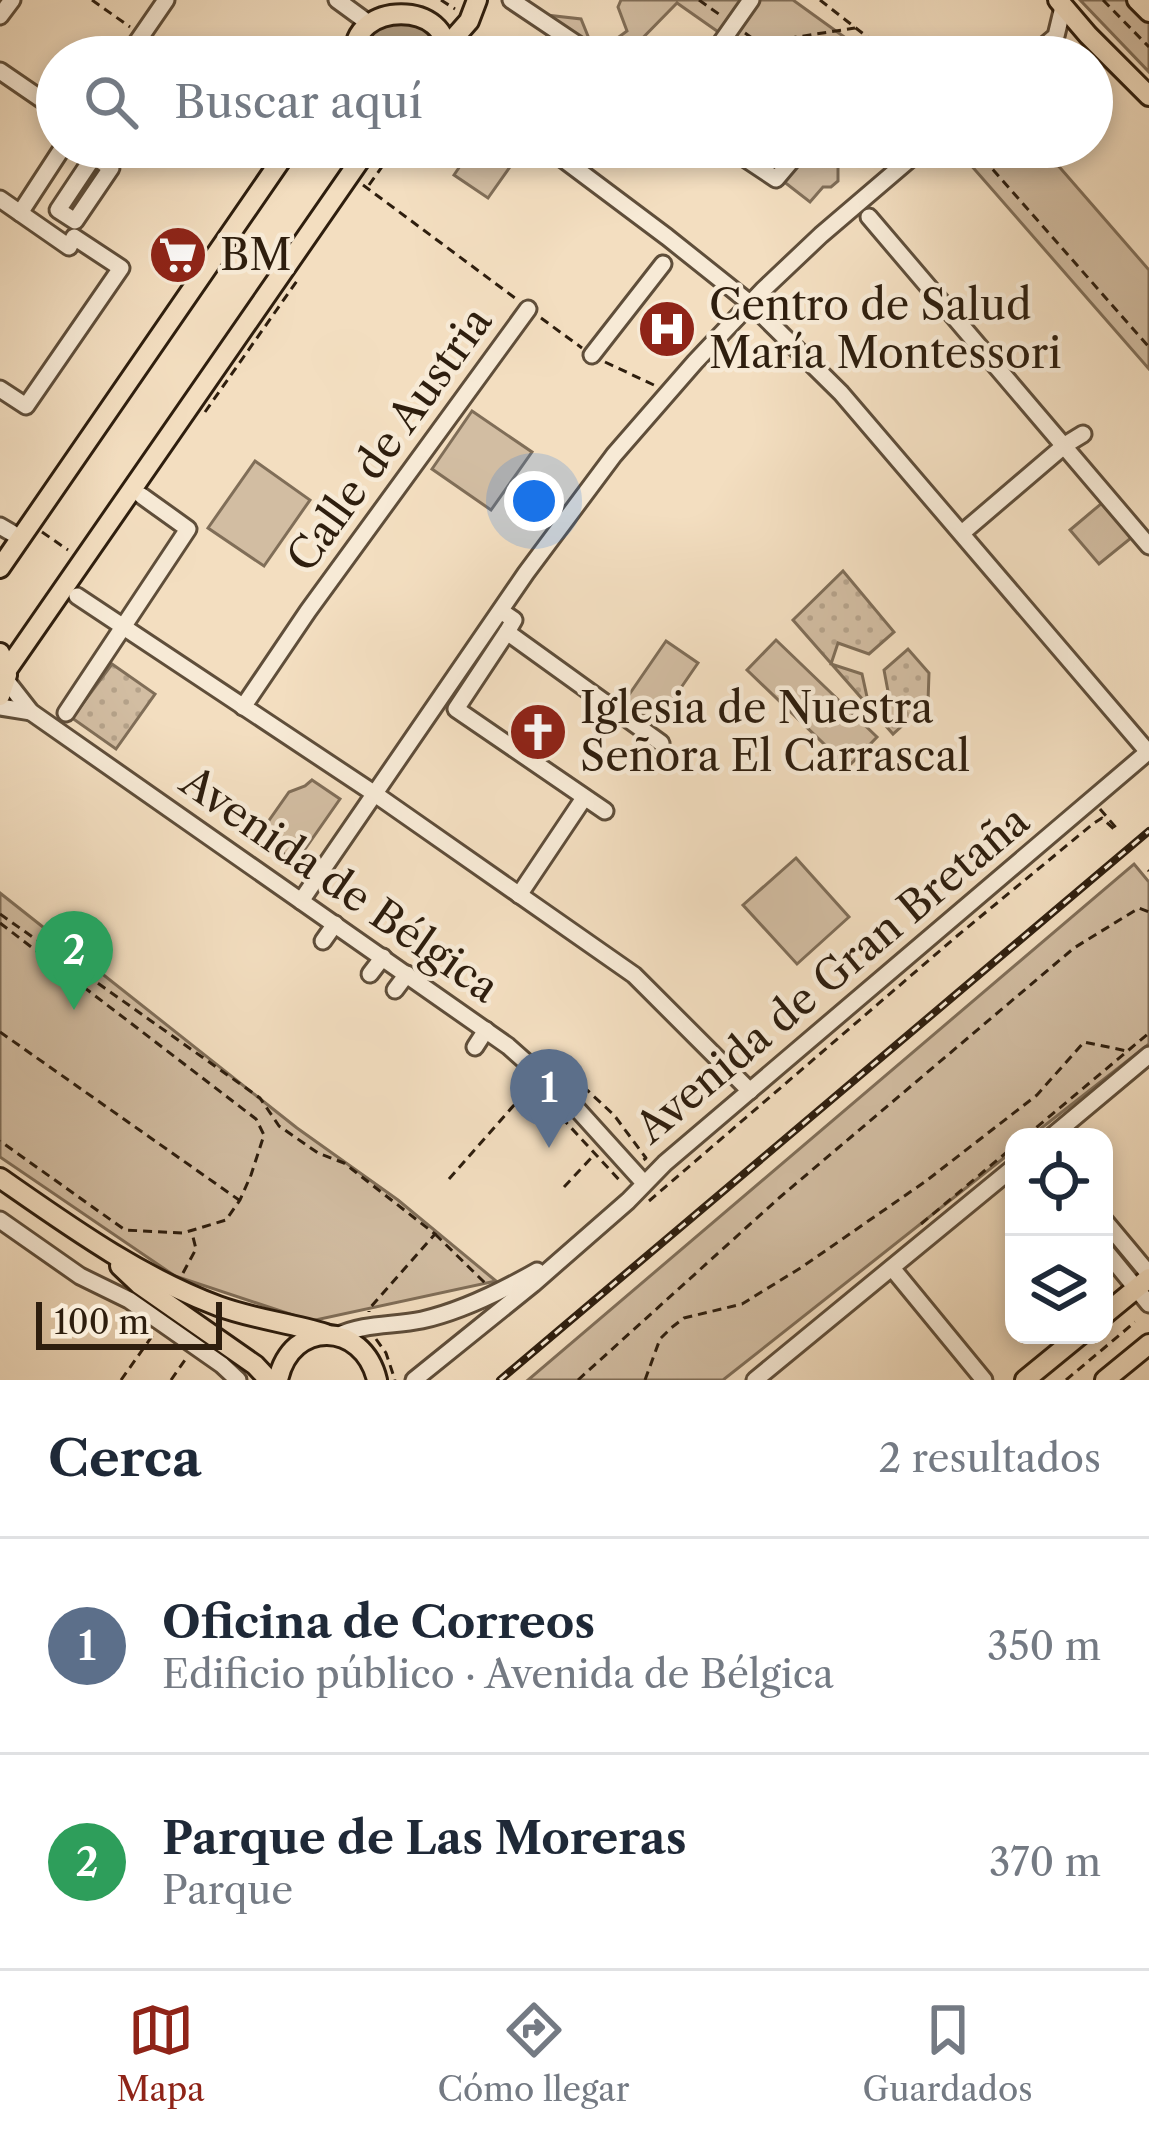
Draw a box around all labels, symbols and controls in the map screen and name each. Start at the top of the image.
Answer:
search box [36,36,1113,168]
icon: search [78,69,144,135]
text: Buscar aquí [174,74,423,130]
supermarket icon: BM [147,224,209,286]
place label: BM [220,229,292,281]
place label: Centro de Salud María Montessori [709,279,1061,379]
street label: Calle de Austria [275,296,503,582]
hospital icon: Centro de Salud María Montessori [636,298,698,360]
your location [504,471,564,531]
place label: Iglesia de Nuestra Señora El Carrascal [580,682,970,782]
church icon: Iglesia de Nuestra Señora El Carrascal [507,701,569,763]
street label: Avenida de Bélgica [170,754,510,1014]
street label: Avenida de Gran Bretaña [624,794,1040,1154]
pin: 2 [35,911,113,1010]
pin: 1 [510,1049,588,1148]
map controls [1005,1128,1113,1344]
button: locate [1005,1128,1113,1236]
button: layers [1005,1236,1113,1344]
scale bar [36,1296,222,1349]
text: 100 m [54,1302,149,1343]
text: Cerca [48,1427,202,1489]
text: 2 resultados [879,1434,1101,1482]
text: Oficina de Correos [162,1594,595,1650]
text: 1 [78,1622,96,1670]
text: 350 m [987,1622,1101,1670]
text: Edificio público · Avenida de Bélgica [162,1650,834,1698]
text: Parque de Las Moreras [162,1810,687,1866]
text: 2 [75,1838,99,1886]
text: 370 m [989,1838,1101,1886]
text: Parque [162,1866,293,1914]
tab: Mapa [116,1997,205,2110]
tab: Cómo llegar [438,1997,630,2110]
tab: Guardados [863,1997,1033,2110]

